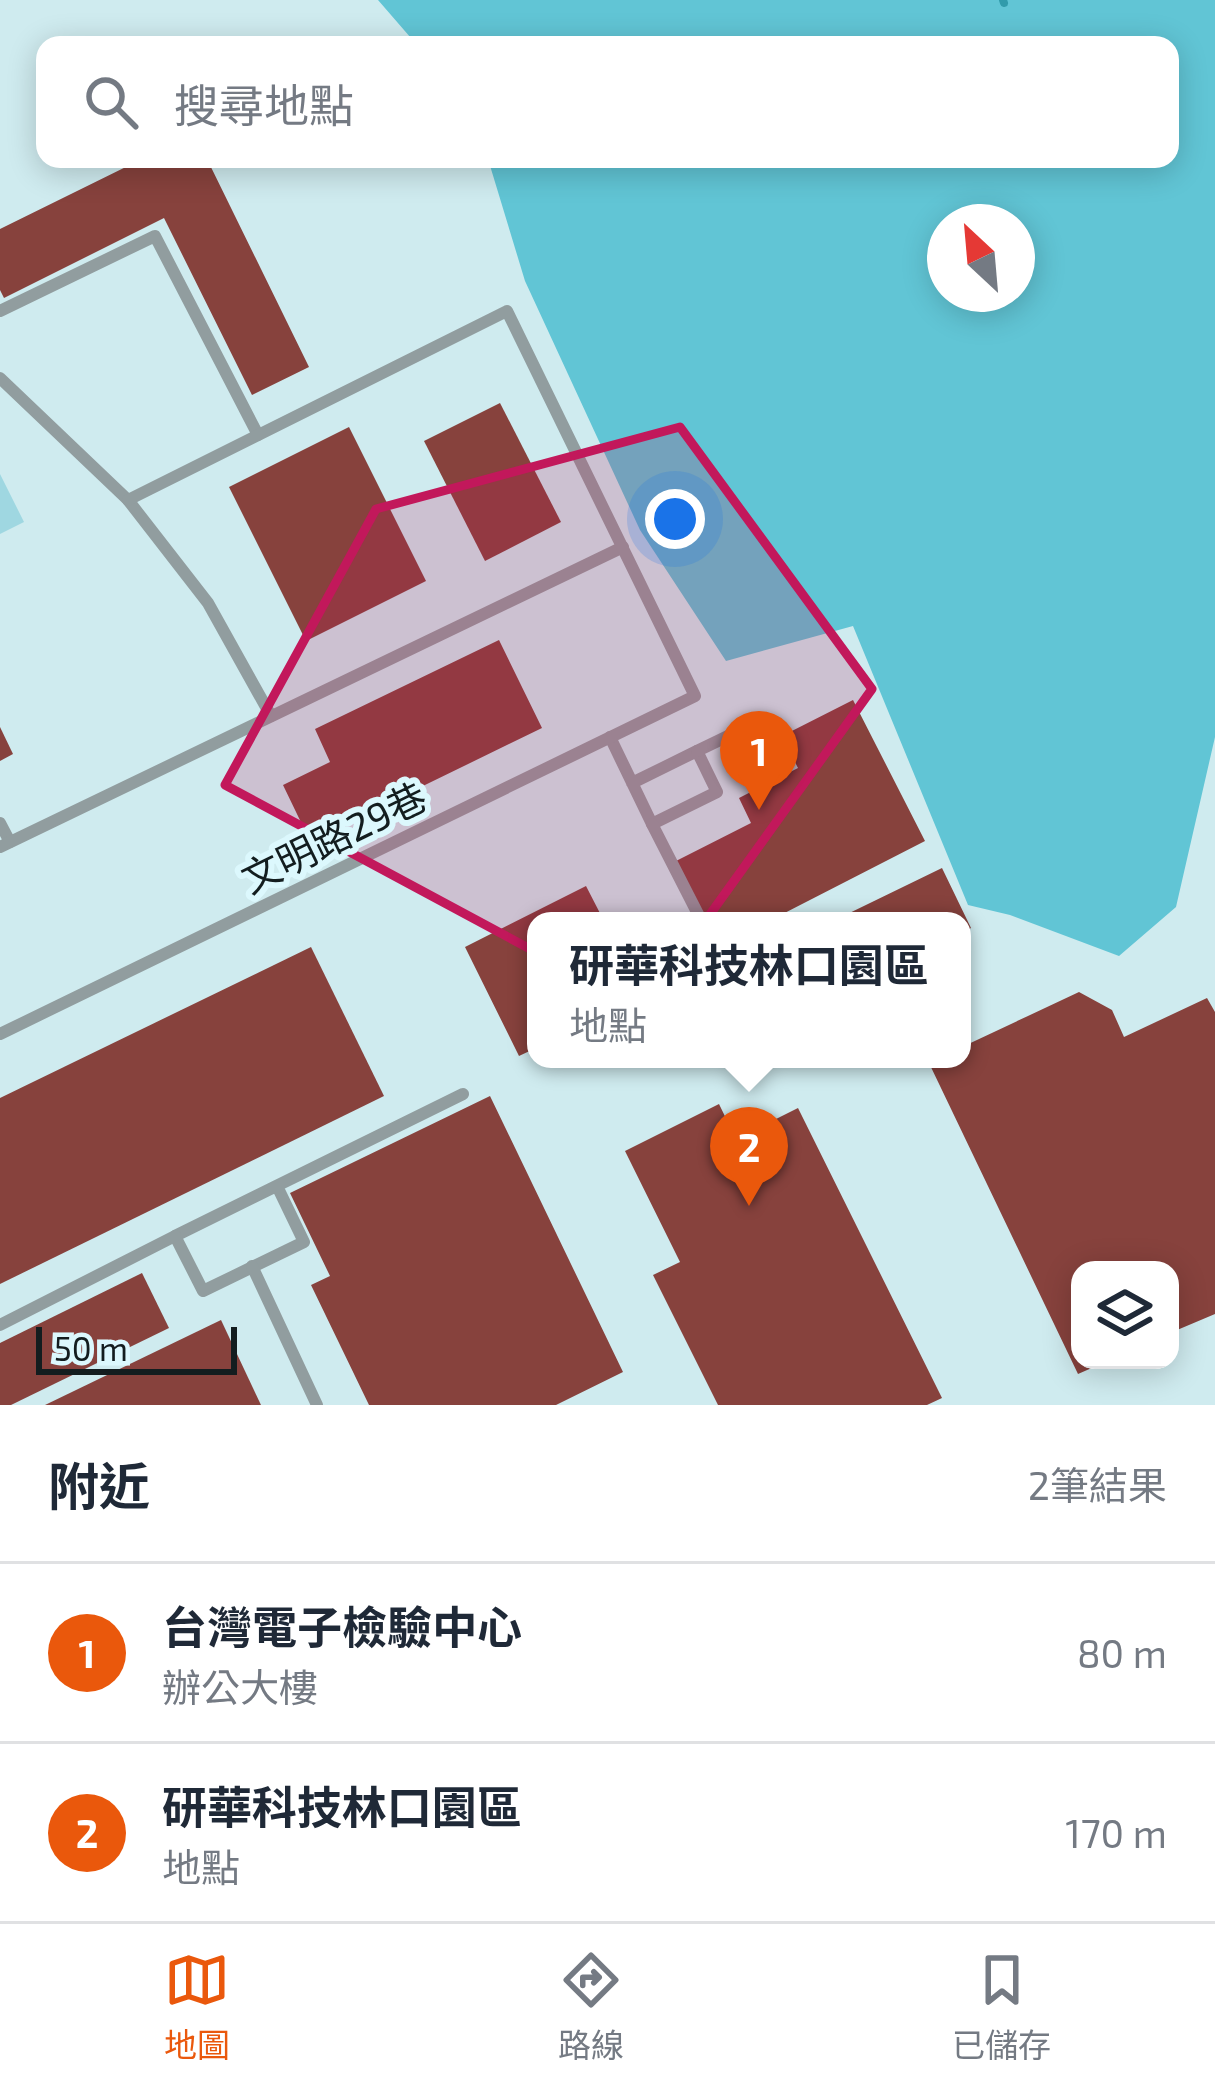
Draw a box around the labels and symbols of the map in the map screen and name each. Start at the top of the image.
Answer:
north arrow [927,204,1035,312]
your location [645,489,705,549]
pin: 1 [720,711,798,810]
street label: 文明路29巷 [233,772,434,902]
pin: 2 [710,1107,788,1206]
scale bar [36,1321,237,1374]

